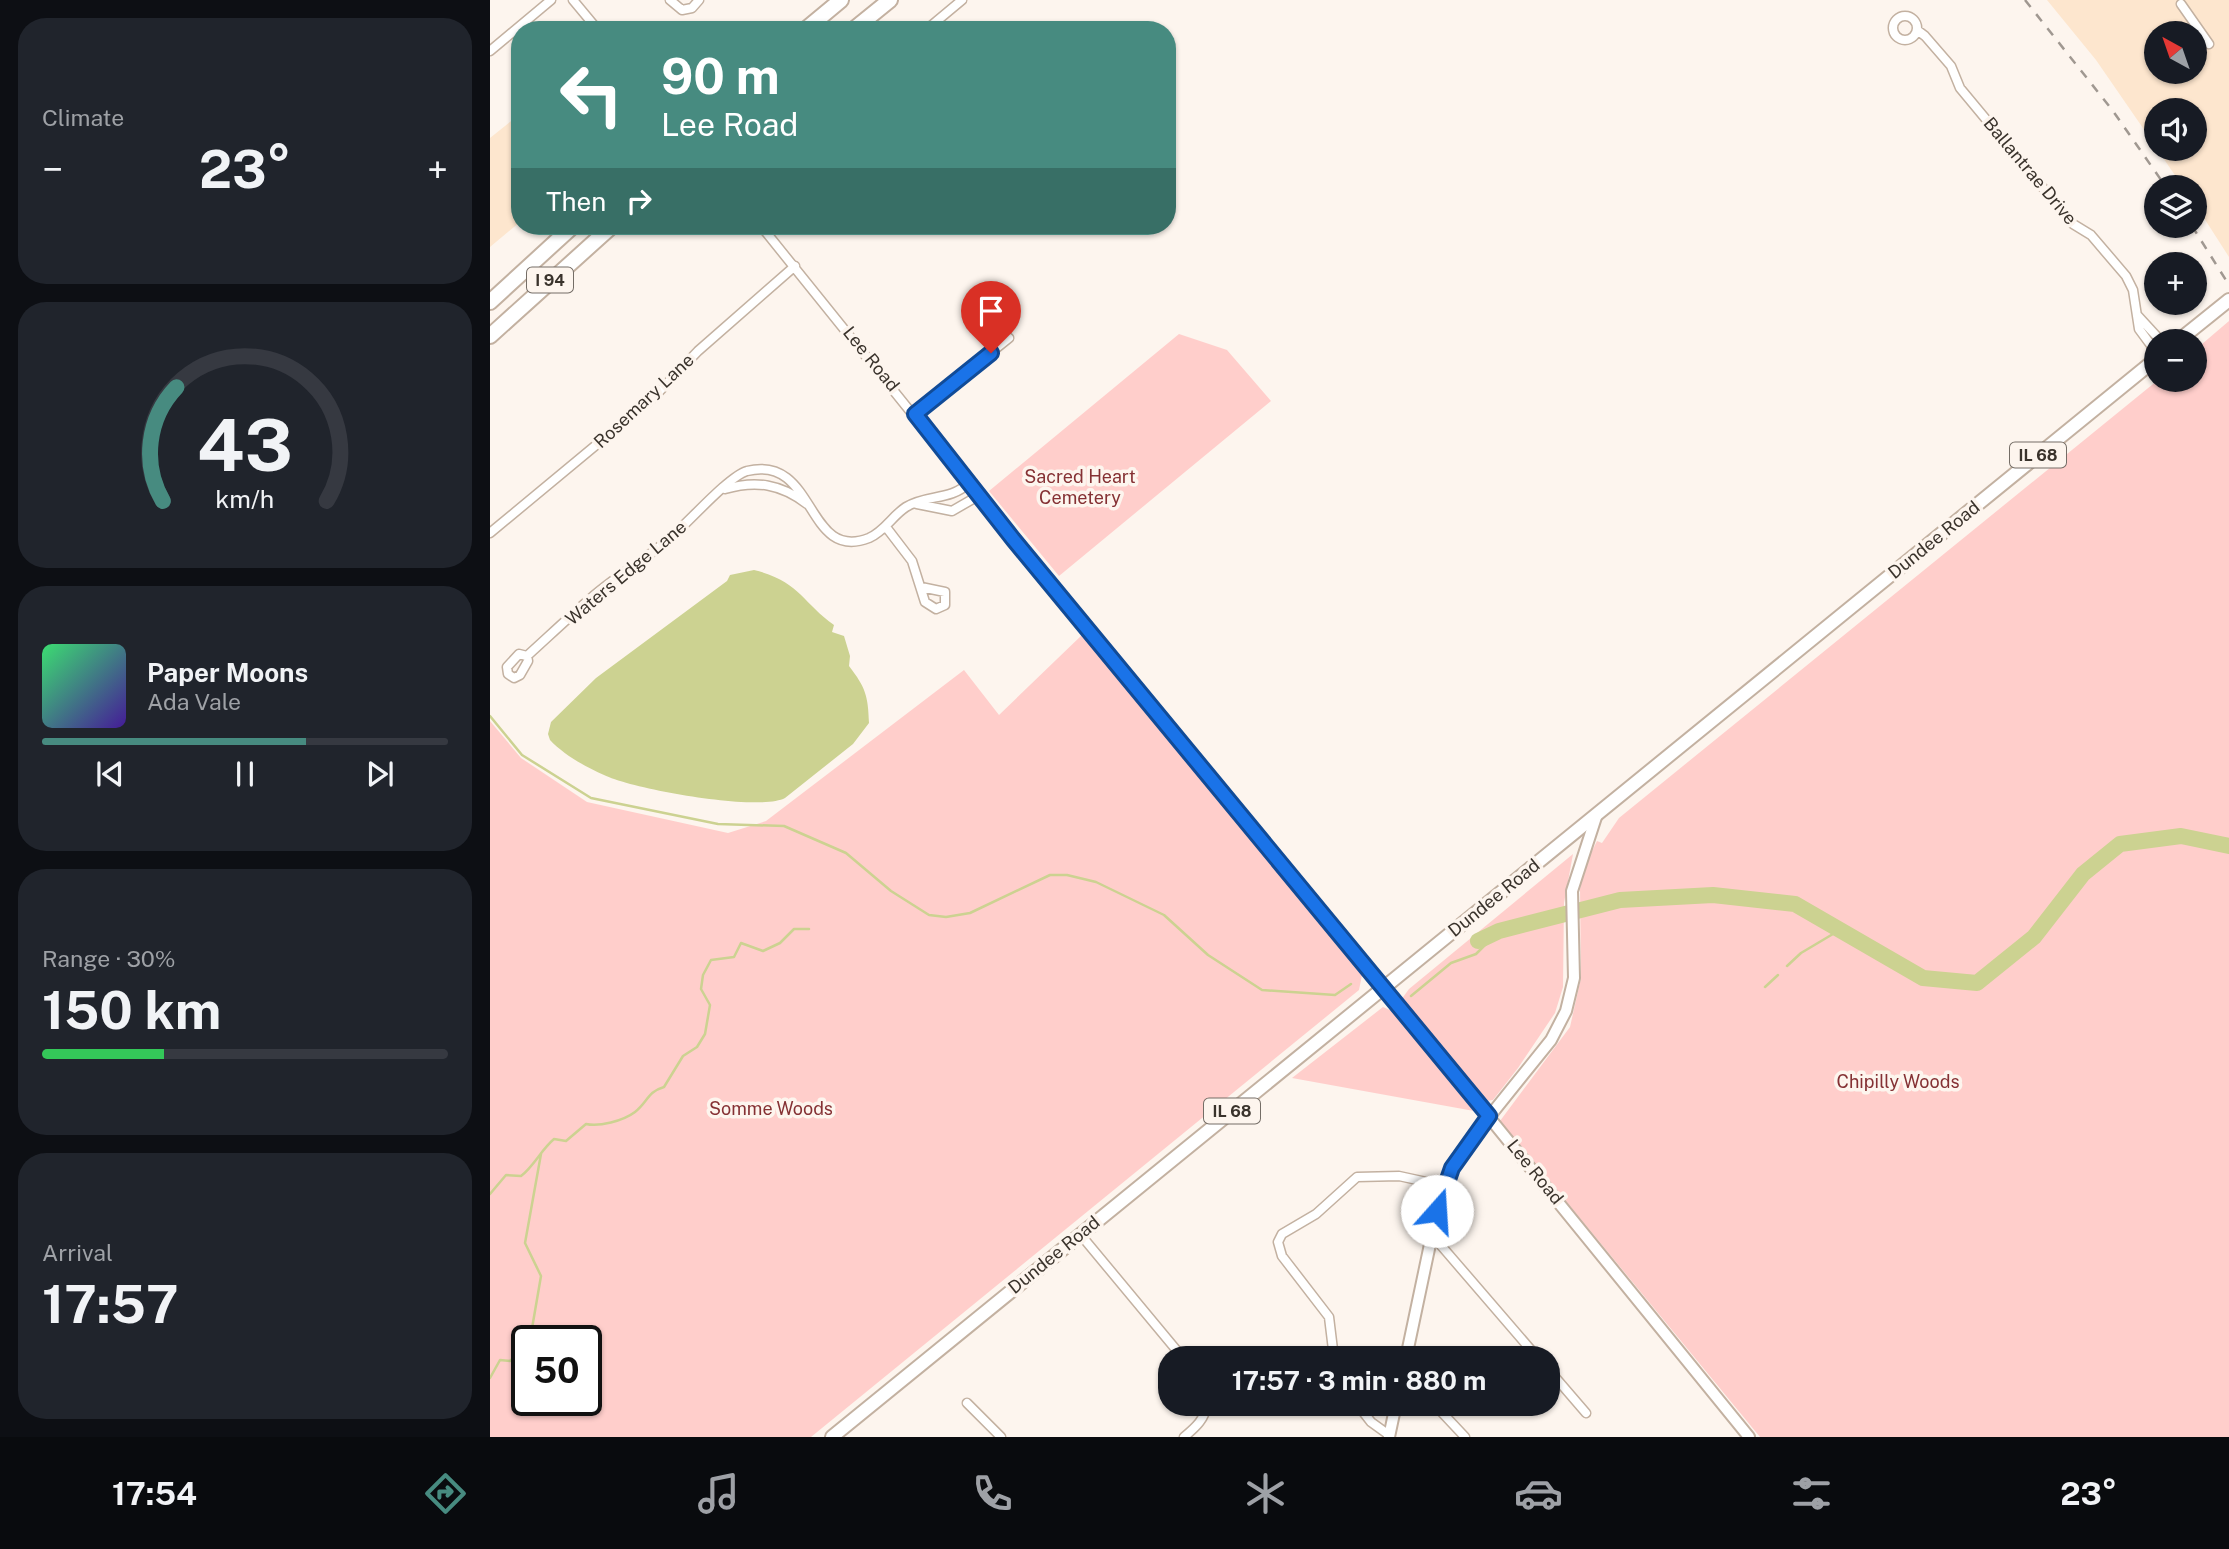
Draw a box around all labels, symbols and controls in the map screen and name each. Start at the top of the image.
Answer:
north arrow [2144,21,2207,84]
map controls [2144,21,2207,392]
text: 90 m [661,47,780,105]
icon: left [546,49,637,140]
button: sound [2144,98,2207,161]
text: Climate [42,104,124,131]
text: Lee Road [661,106,798,143]
street label: Ballantrae Drive [1979,113,2081,229]
text: 23° [199,139,291,200]
text: − [42,147,63,192]
text: + [427,147,448,192]
button: layers [2144,175,2207,238]
icon: right [620,182,658,220]
text: Then [546,186,606,217]
button: + [2144,252,2207,315]
road number: I 94 [527,268,573,292]
pin [961,281,1021,353]
icon: arrive [972,292,1010,330]
street label: Lee Road [839,322,904,395]
button: − [2144,329,2207,392]
street label: Rosemary Lane [589,349,698,452]
text: 43 [197,402,293,487]
road number: IL 68 [2010,442,2066,468]
park label: Sacred Heart Cemetery [1024,466,1136,508]
text: km/h [216,483,274,513]
street label: Dundee Road [1884,496,1984,583]
street label: Waters Edge Lane [561,516,690,629]
text: Paper Moons [147,657,308,688]
text: Ada Vale [147,688,241,715]
icon: previous [91,755,129,793]
icon: pause [226,755,264,793]
icon: next [361,755,399,793]
street label: Dundee Road [1444,854,1544,941]
text: Range · 30% [42,945,176,972]
text: 150 km [42,980,221,1041]
park label: Chipilly Woods [1837,1071,1960,1092]
park label: Somme Woods [709,1098,833,1119]
road number: IL 68 [1204,1098,1260,1124]
street label: Lee Road [1503,1135,1568,1208]
position arrow [1400,1174,1474,1248]
street label: Dundee Road [1004,1211,1104,1298]
text: Arrival [42,1239,113,1266]
text: 17:57 [42,1274,178,1335]
speed limit sign: 50 [511,1325,602,1416]
text: 17:57 · 3 min · 880 m [1232,1365,1486,1396]
icon: directions [421,1469,470,1518]
icon: music [694,1469,743,1518]
icon: phone [968,1469,1017,1518]
icon: climate [1241,1469,1290,1518]
icon: car [1514,1469,1563,1518]
icon: filters [1787,1469,1836,1518]
text: 17:54 [112,1475,197,1512]
text: 23° [2060,1475,2117,1512]

